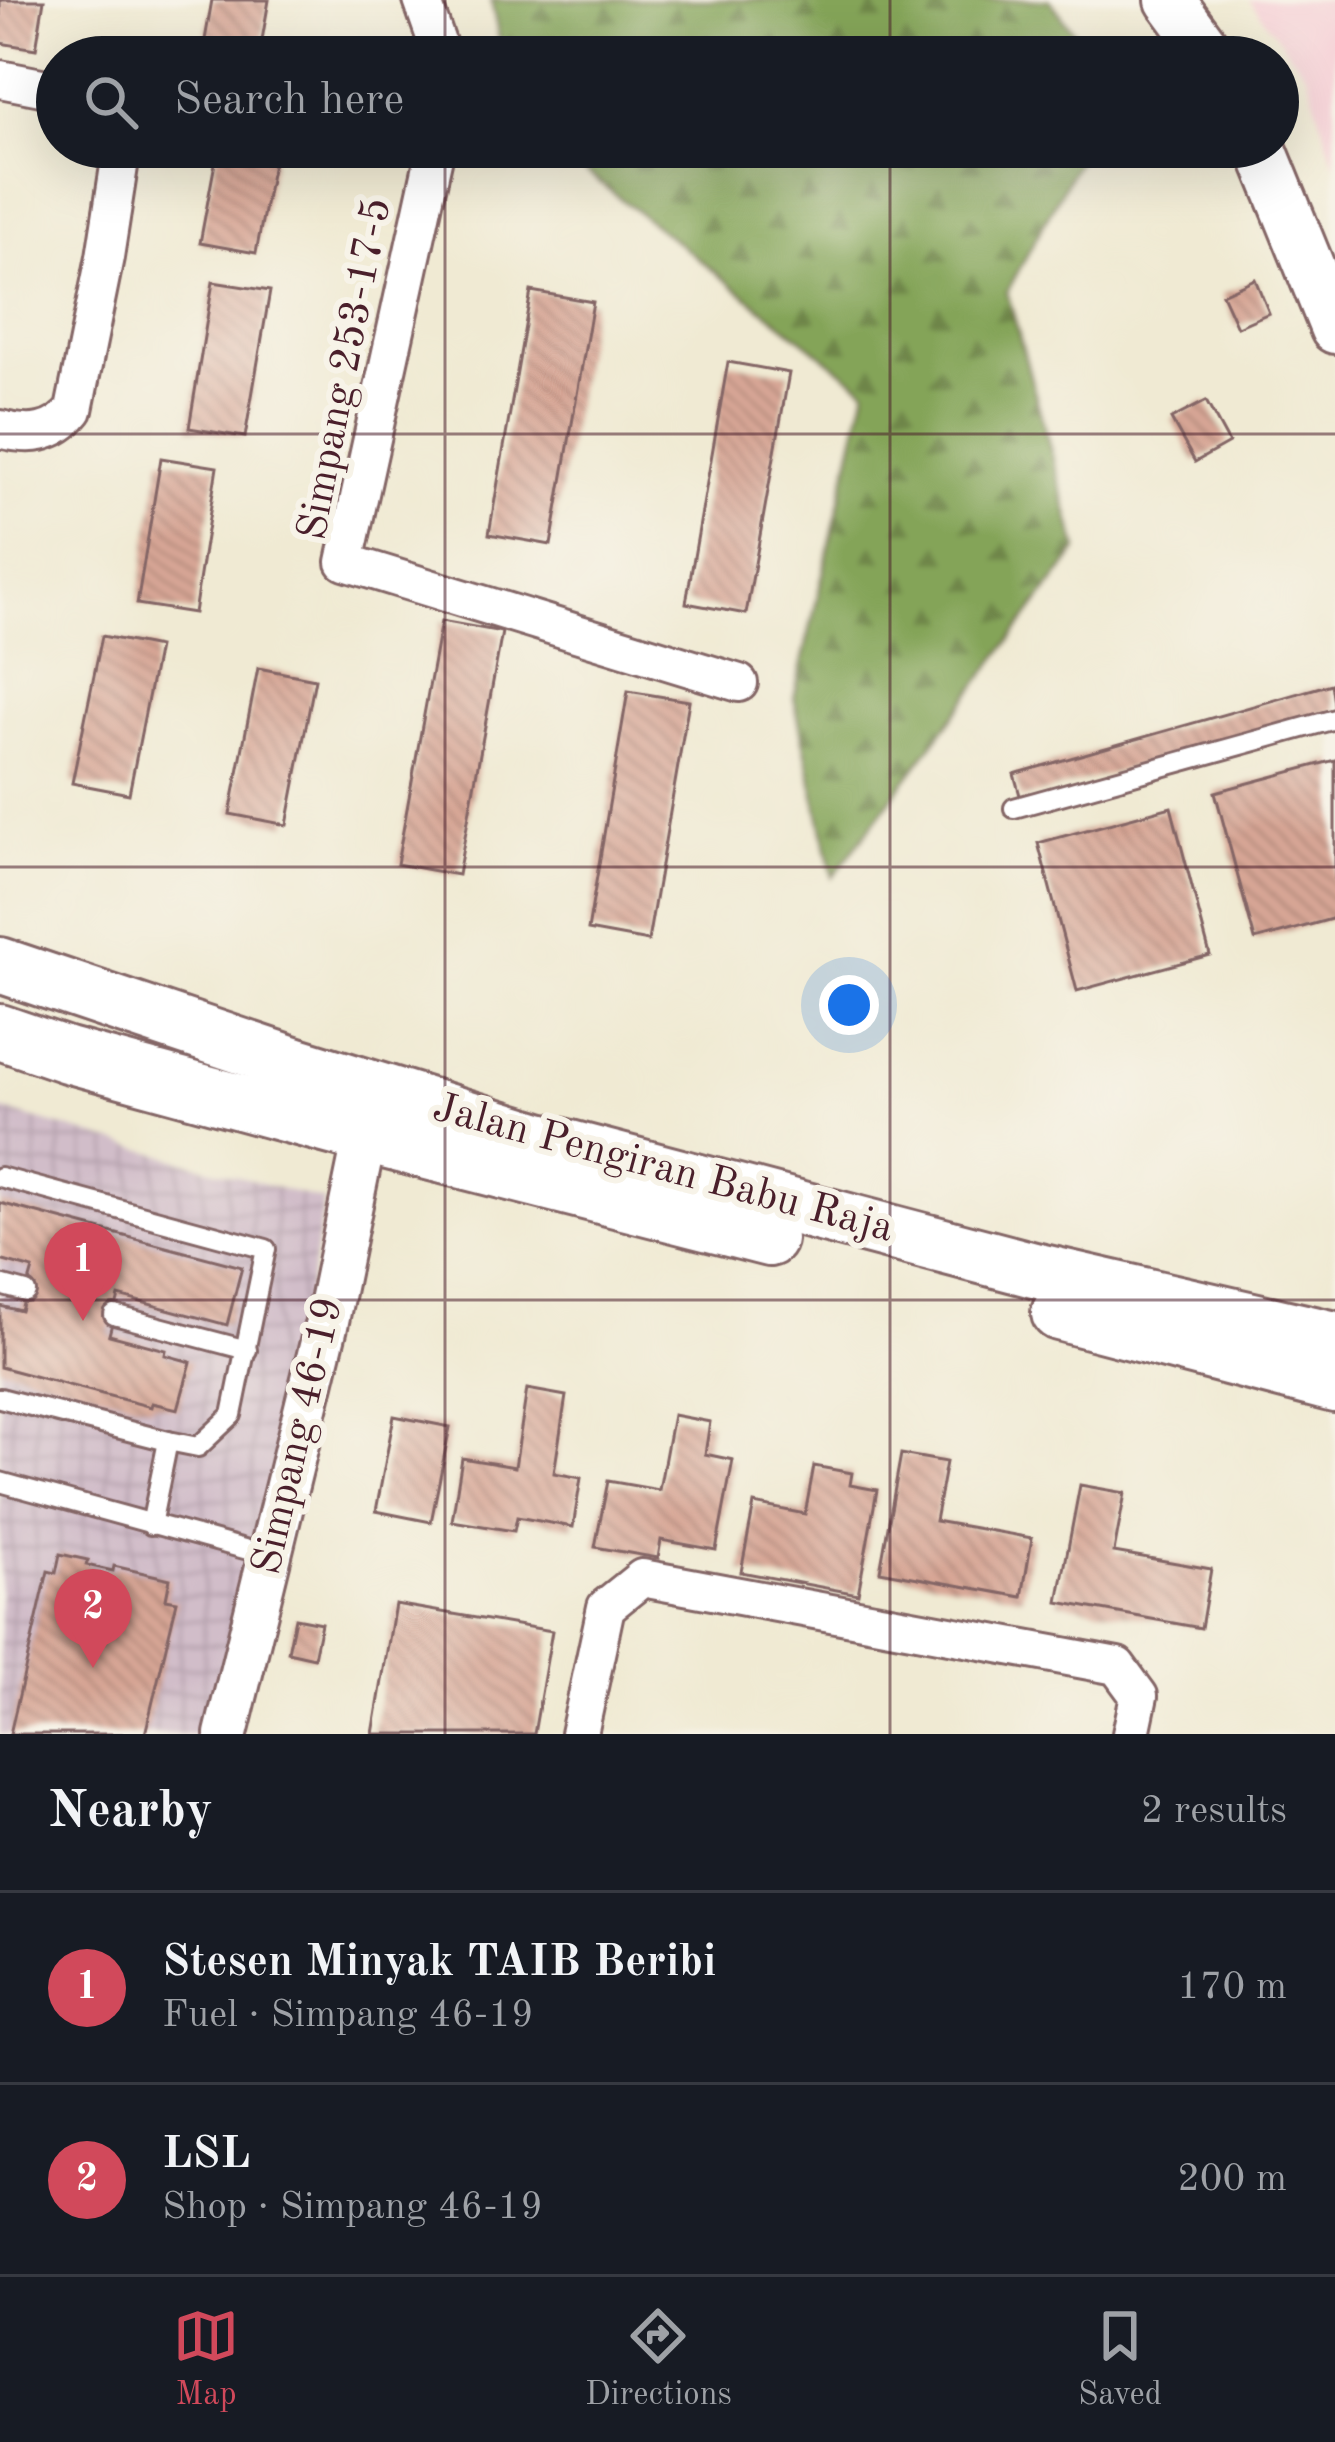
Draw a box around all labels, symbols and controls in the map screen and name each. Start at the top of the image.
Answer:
search box [36,36,1299,168]
icon: search [78,69,144,135]
text: Search here [174,79,404,124]
street label: Simpang 253-17-5 [292,194,400,544]
your location [819,975,879,1035]
street label: Jalan Pengiran Babu Raja [428,1087,898,1251]
pin: 1 [44,1222,122,1321]
street label: Simpang 46-19 [247,1293,351,1579]
pin: 2 [54,1569,132,1668]
text: Nearby [48,1787,213,1838]
text: 2 results [1141,1792,1287,1831]
text: Stesen Minyak TAIB Beribi [162,1941,716,1986]
text: 1 [76,1968,98,2007]
text: 170 m [1177,1968,1287,2007]
text: Fuel · Simpang 46-19 [162,1996,534,2035]
text: LSL [162,2133,250,2178]
text: 2 [76,2160,98,2199]
text: 200 m [1177,2160,1287,2199]
text: Shop · Simpang 46-19 [162,2188,543,2227]
tab: Map [173,2303,239,2416]
tab: Directions [585,2303,732,2416]
tab: Saved [1078,2303,1162,2416]

